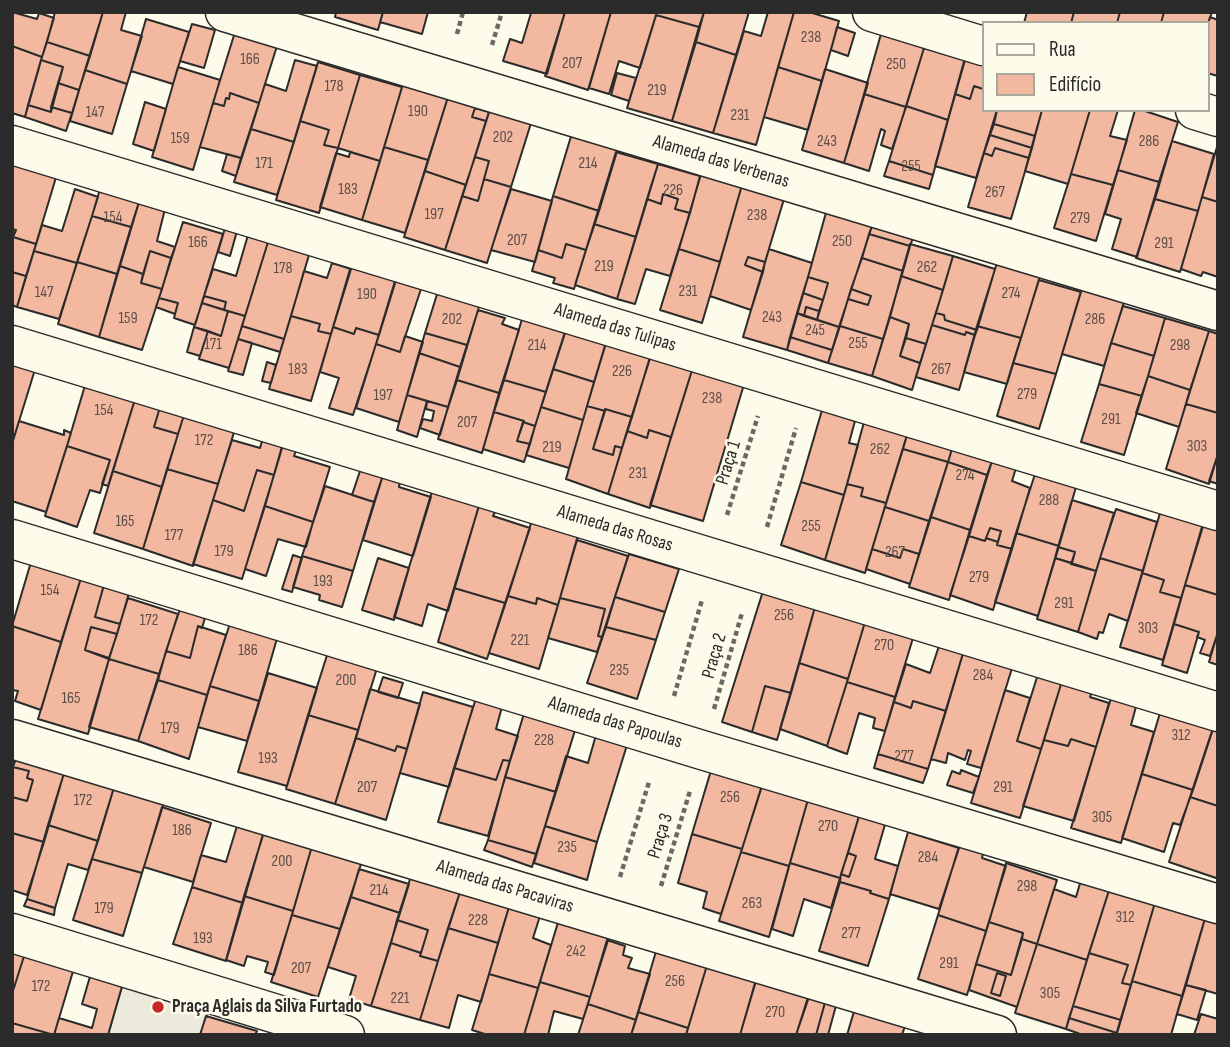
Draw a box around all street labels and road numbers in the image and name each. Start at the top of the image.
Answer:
street label: Alameda das Verbenas [650,130,792,194]
street label: Alameda das Tulipas [551,299,679,357]
street label: Praça 1 [712,438,746,488]
street label: Alameda das Rosas [554,501,676,557]
street label: Praça 2 [698,631,732,681]
street label: Alameda das Papoulas [545,692,685,754]
street label: Praça 3 [643,811,679,861]
street label: Alameda das Pacaviras [434,855,576,919]

